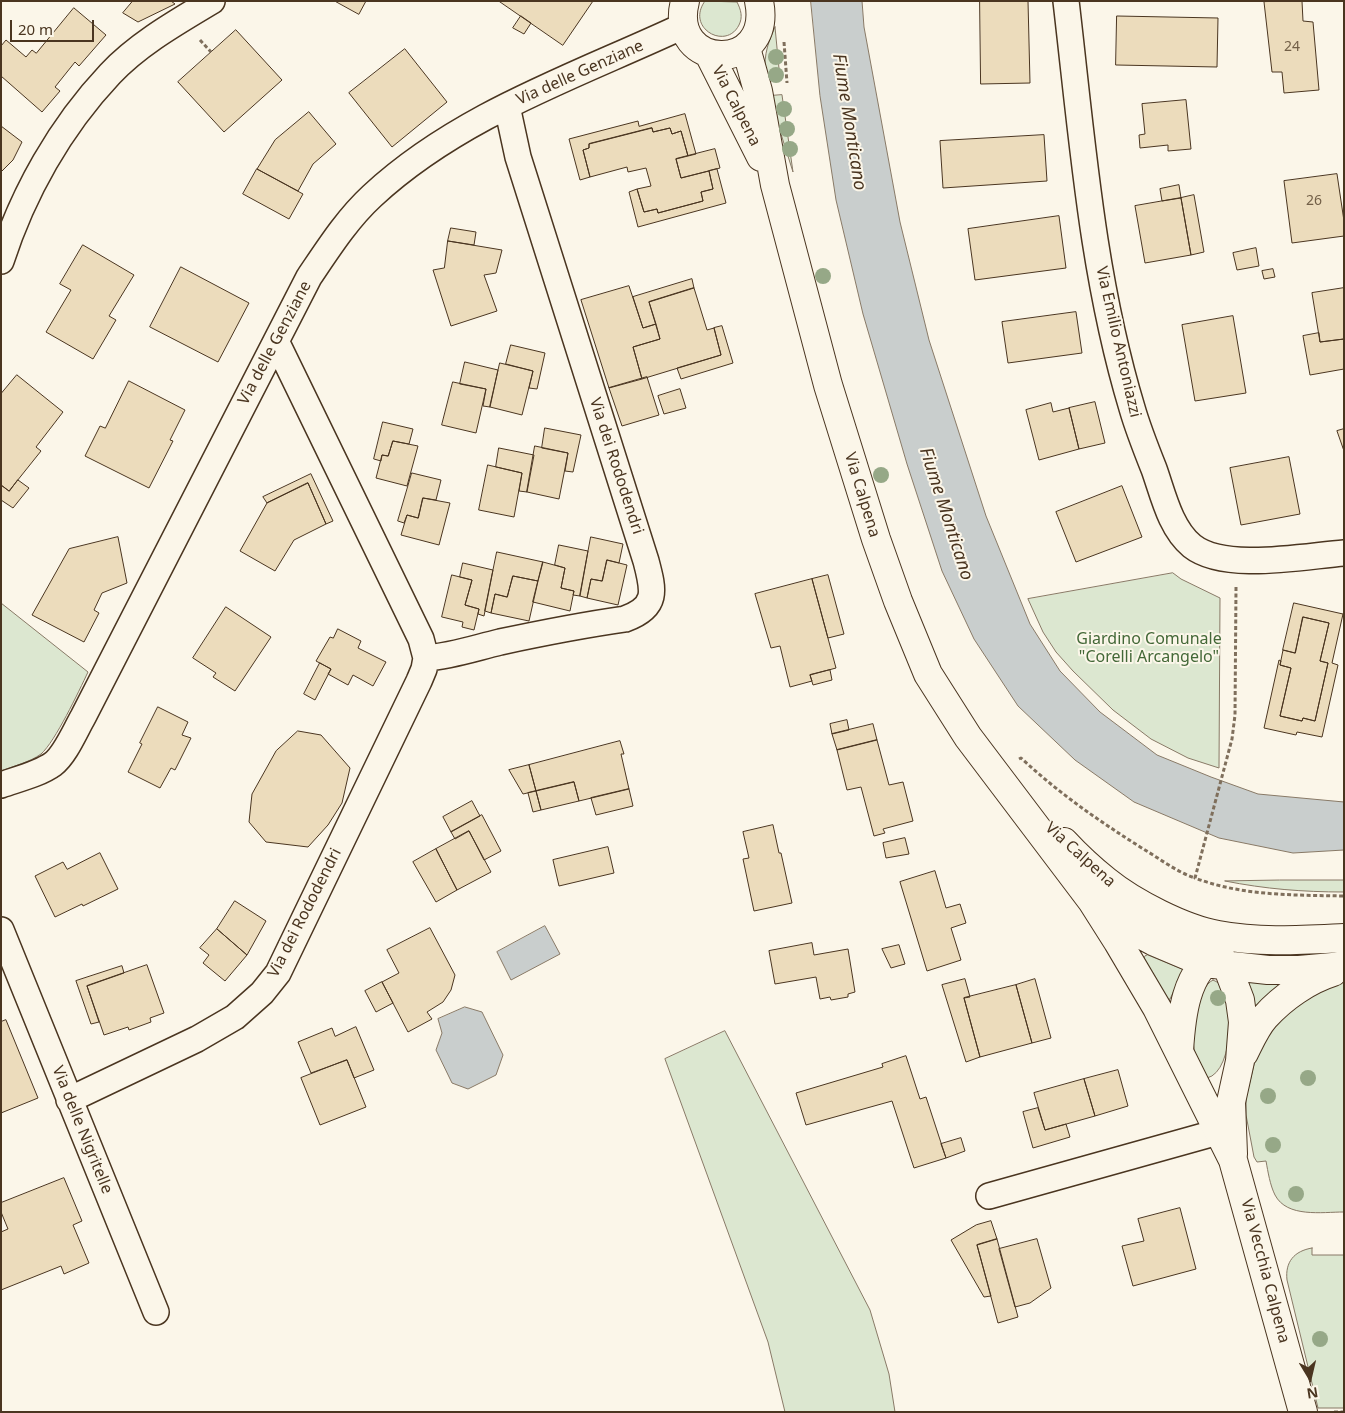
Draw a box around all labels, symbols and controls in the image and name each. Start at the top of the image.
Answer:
scale bar [12,10,96,42]
text: 20 m [18,19,53,39]
street label: Via delle Genziane [513,36,647,110]
house number: 24 [1284,39,1300,55]
water label: Fiume Monticano [828,52,870,192]
street label: Via Calpena [708,63,764,149]
house number: 26 [1306,193,1322,209]
street label: Via Emilio Antoniazzi [1091,264,1145,420]
street label: Via delle Genziane [234,278,316,408]
street label: Via dei Rododendri [585,395,647,537]
water label: Fiume Monticano [914,445,978,583]
street label: Via Calpena [840,450,884,540]
park label: Giardino Comunale "Corelli Arcangelo" [1076,629,1222,667]
street label: Via Calpena [1041,818,1119,892]
street label: Via dei Rododendri [264,845,346,981]
street label: Via delle Nigritelle [48,1063,116,1197]
street label: Via Vecchia Calpena [1236,1197,1294,1345]
north arrow [1285,1353,1335,1403]
text: N [1305,1383,1320,1404]

